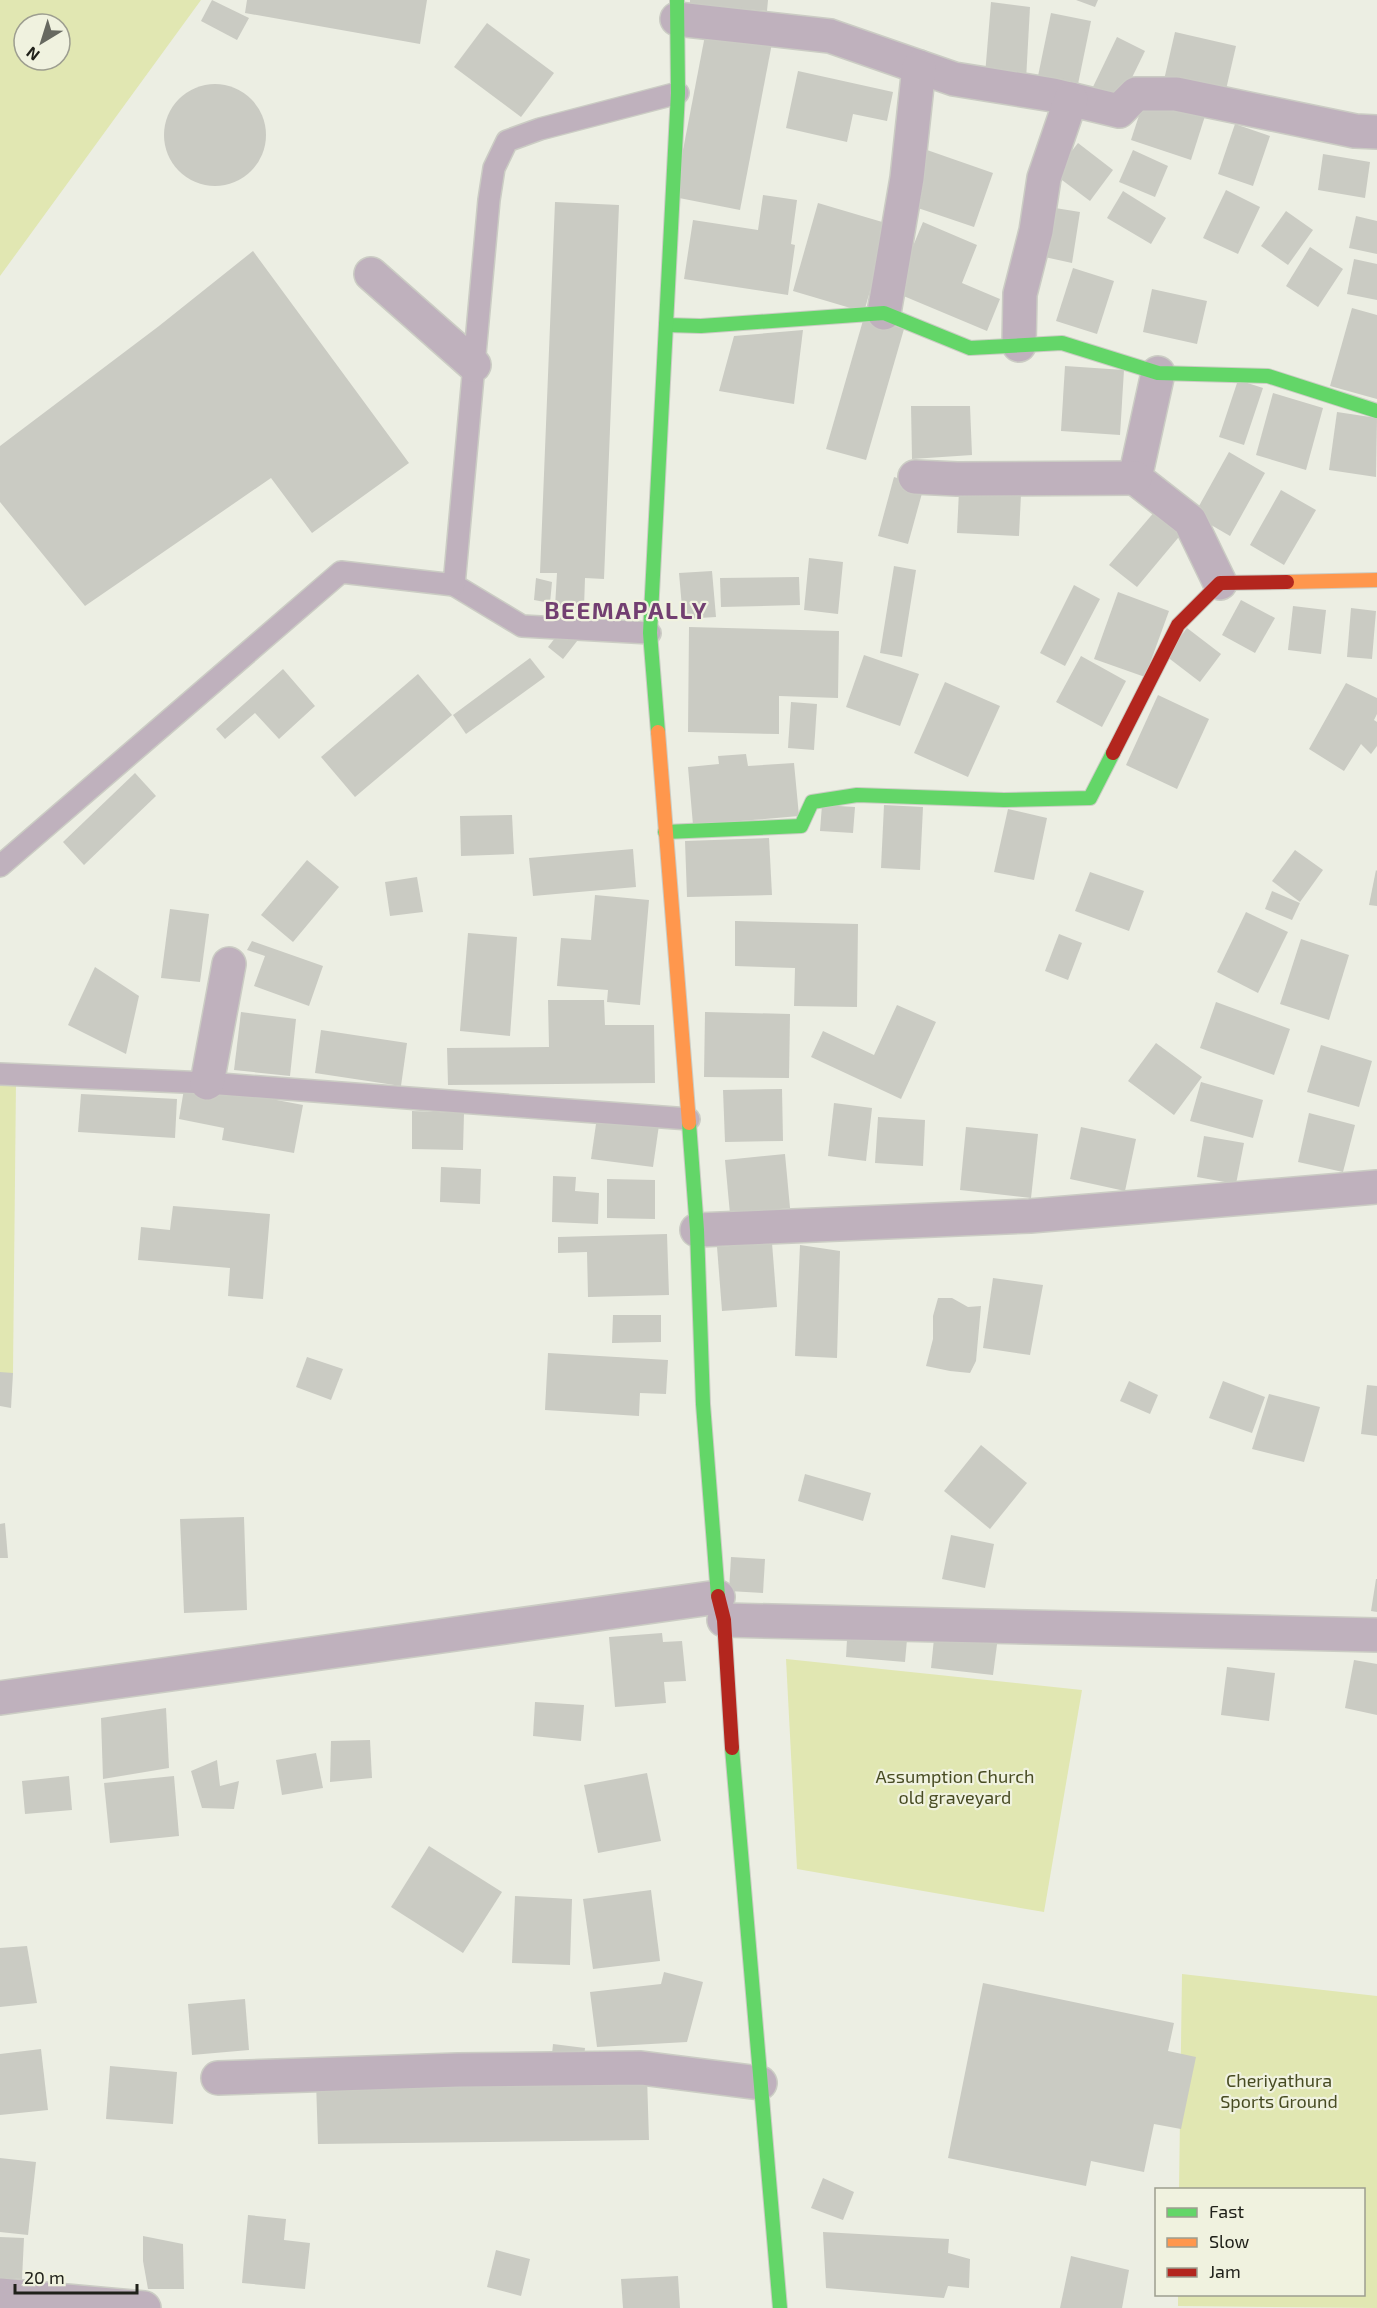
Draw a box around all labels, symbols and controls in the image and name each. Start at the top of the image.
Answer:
north arrow [12,12,72,72]
text: N [22,43,43,65]
district label: BEEMAPALLY [544,595,708,624]
park label: Assumption Church old graveyard [875,1765,1035,1808]
park label: Cheriyathura Sports Ground [1220,2069,1338,2112]
legend [1155,2188,1365,2296]
text: Fast [1209,2200,1244,2222]
text: Slow [1209,2230,1250,2252]
scale bar [15,2257,136,2295]
text: Jam [1209,2260,1241,2282]
text: 20 m [24,2266,65,2288]

